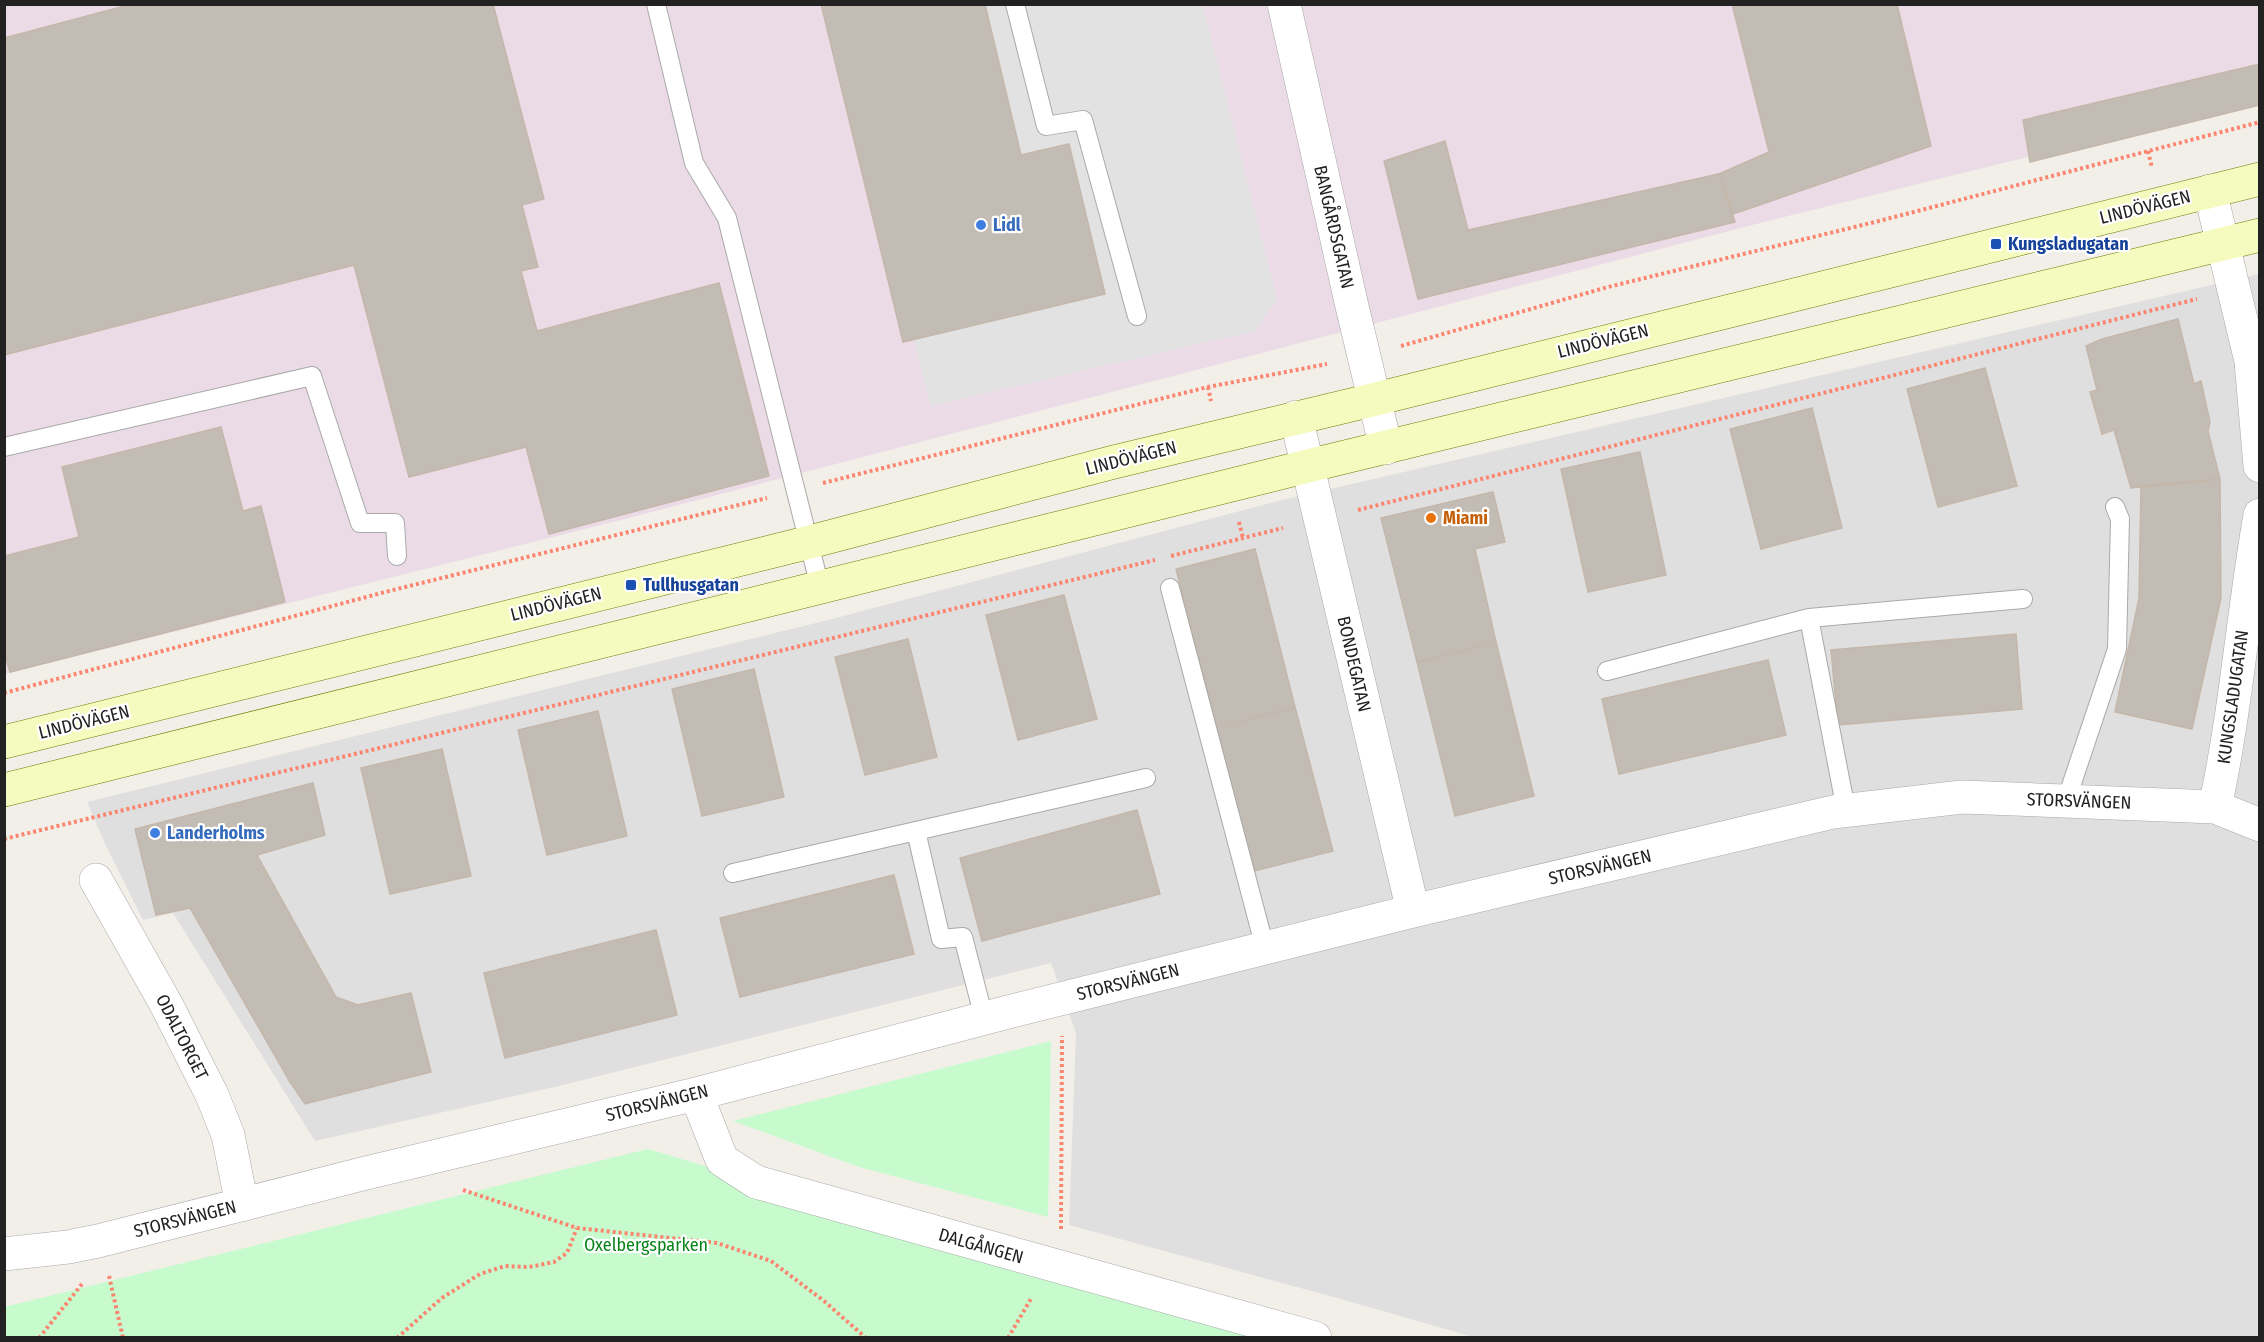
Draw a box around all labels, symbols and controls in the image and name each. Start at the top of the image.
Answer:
street label: BANGÅRDSGATAN [1309,163,1360,291]
street label: LINDÖVÄGEN [2097,185,2193,229]
place label: Lidl [993,214,1021,236]
marker: Lidl [974,218,988,232]
place label: Kungsladugatan [2008,233,2129,255]
marker: Kungsladugatan [1989,237,2003,251]
street label: LINDÖVÄGEN [1555,319,1651,363]
street label: LINDÖVÄGEN [1083,436,1179,480]
place label: Miami [1443,507,1488,529]
marker: Miami [1424,511,1438,525]
place label: Tullhusgatan [643,574,739,596]
marker: Tullhusgatan [624,578,638,592]
street label: LINDÖVÄGEN [508,582,604,626]
street label: BONDEGATAN [1332,614,1376,714]
street label: KUNGSLADUGATAN [2213,628,2253,766]
street label: LINDÖVÄGEN [36,700,132,744]
street label: STORSVÄNGEN [2026,788,2132,814]
place label: Landerholms [167,822,265,844]
marker: Landerholms [148,826,162,840]
street label: STORSVÄNGEN [1546,844,1654,890]
street label: STORSVÄNGEN [1075,959,1181,1005]
street label: ODALTORGET [151,990,213,1084]
street label: STORSVÄNGEN [604,1080,710,1126]
street label: STORSVÄNGEN [132,1196,238,1242]
street label: DALGÅNGEN [936,1222,1026,1269]
park label: Oxelbergsparken [584,1234,708,1256]

